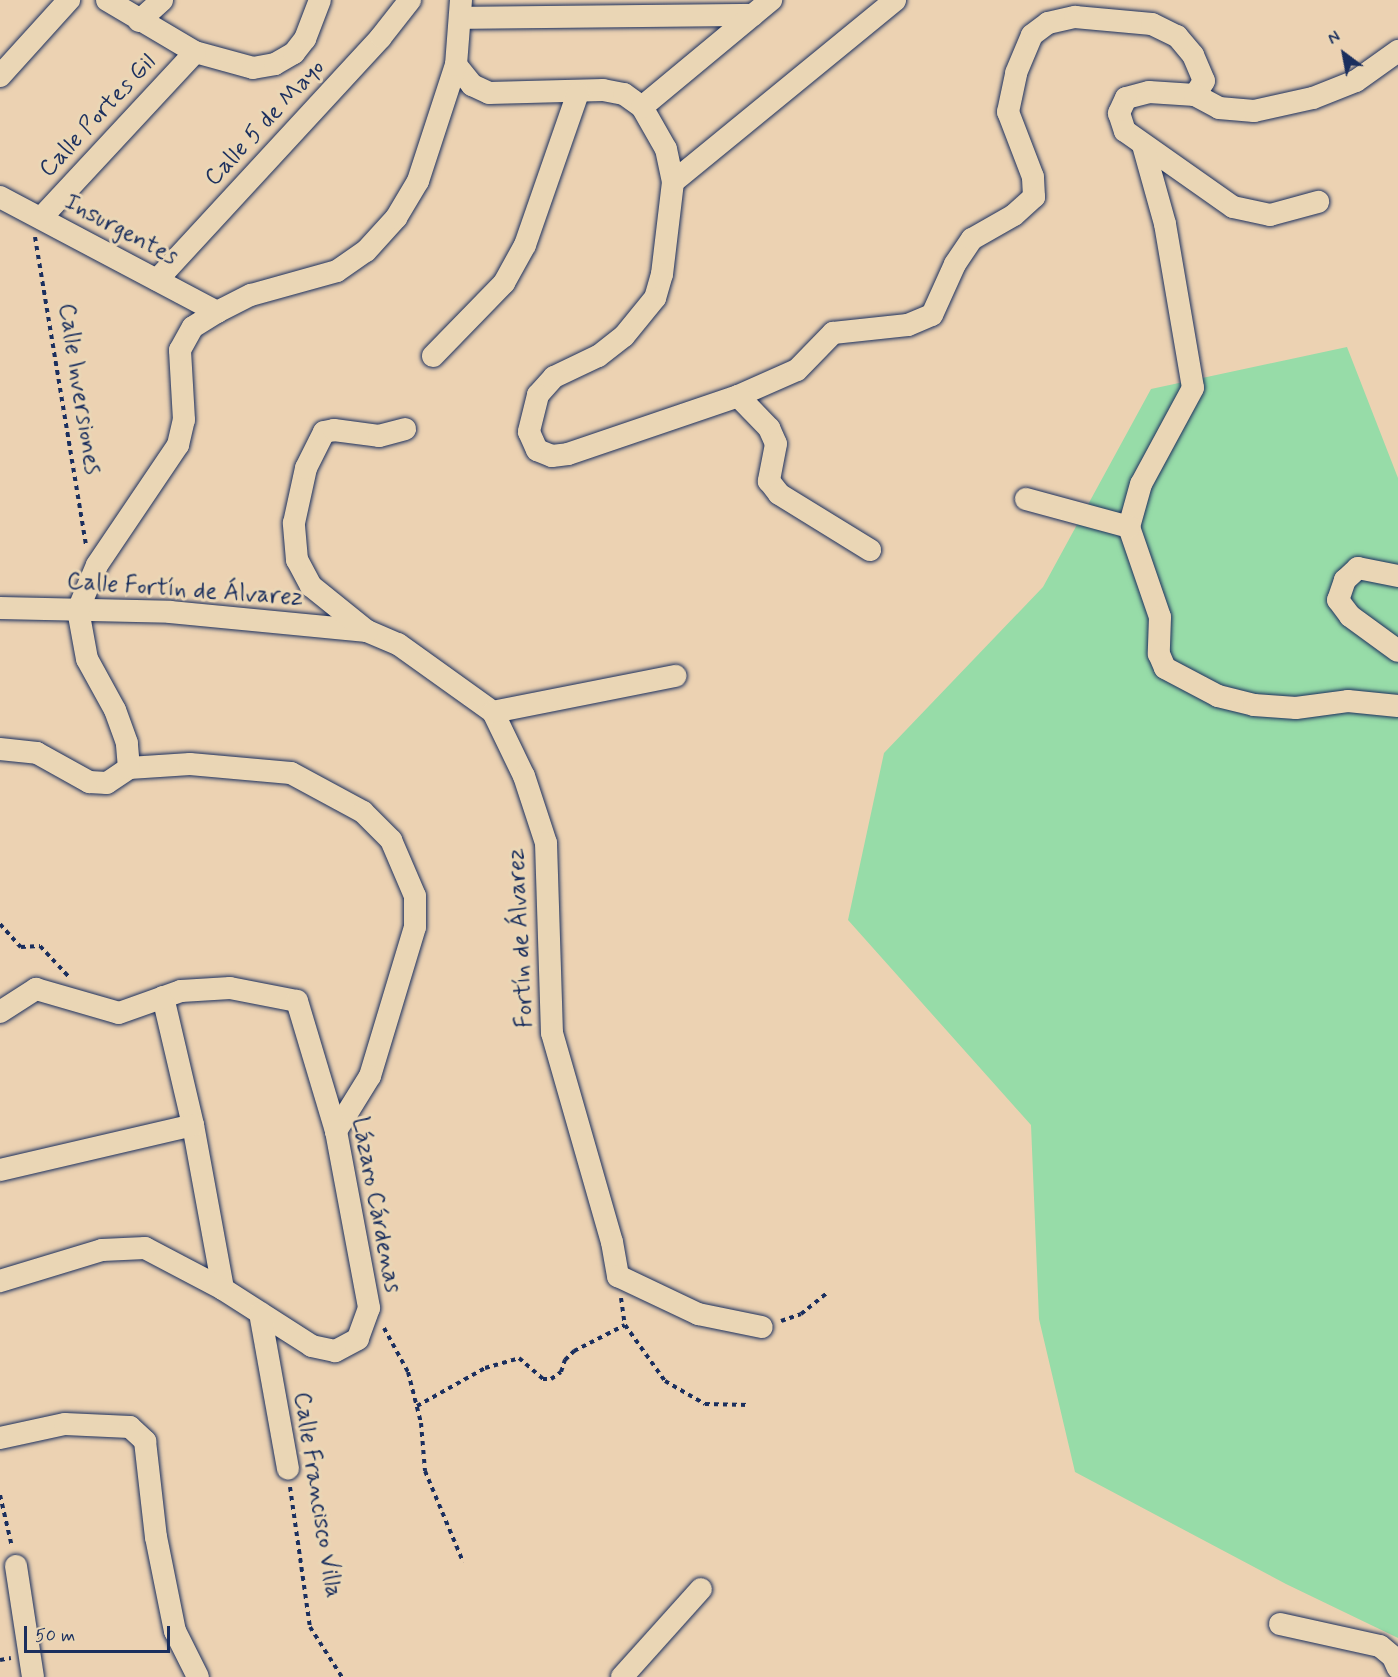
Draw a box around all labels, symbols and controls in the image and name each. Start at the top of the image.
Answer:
north arrow [1314,24,1374,84]
text: N [1324,27,1344,50]
street label: Calle Portes Gil [34,49,162,183]
street label: Calle 5 de Mayo [199,53,331,193]
street label: Insurgentes [59,188,183,272]
street label: Calle Inversiones [51,299,107,479]
street label: Calle Fortín de Álvarez [66,567,304,613]
street label: Fortín de Álvarez [502,848,540,1028]
street label: Lázaro Cárdenas [345,1115,407,1295]
street label: Calle Francisco Villa [287,1391,347,1599]
scale bar [27,1614,172,1652]
text: 50 m [35,1624,75,1648]

